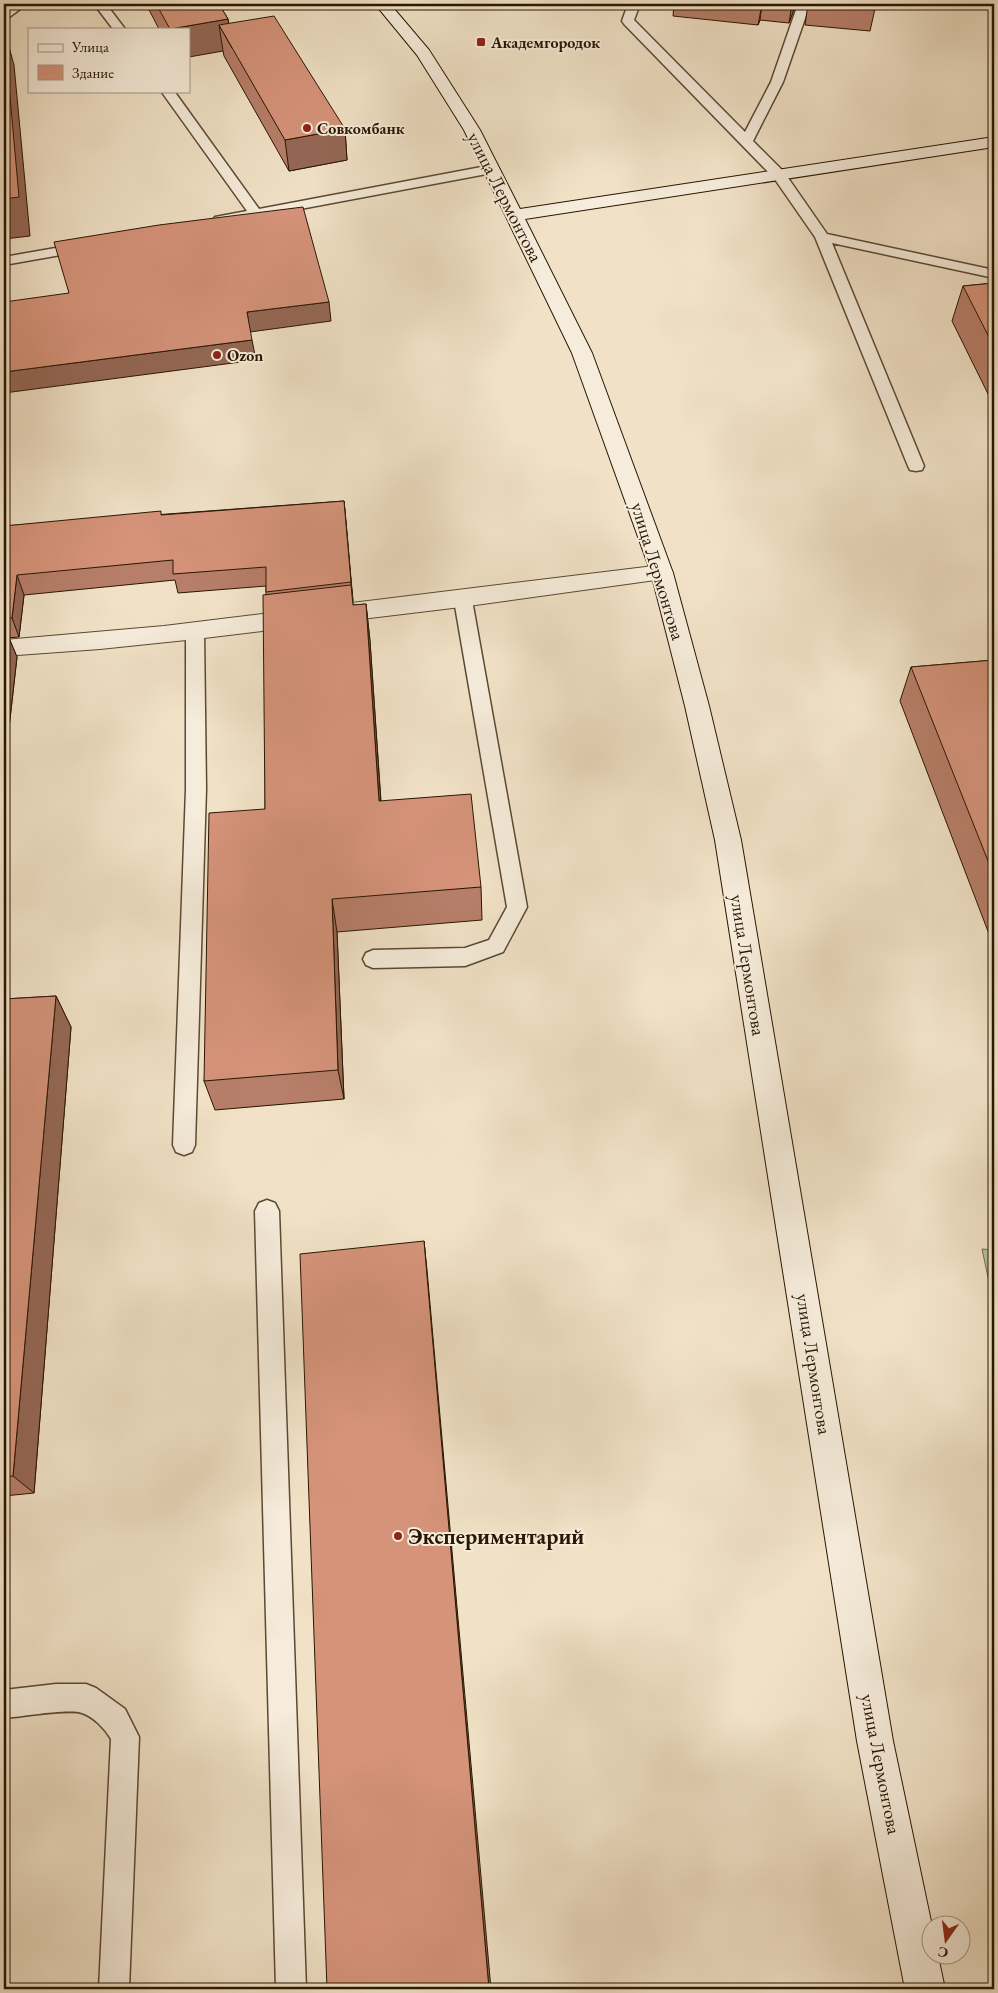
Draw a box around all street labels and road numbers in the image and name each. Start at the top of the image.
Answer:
street label: улица Лермонтова [461,128,549,267]
street label: улица Лермонтова [625,499,691,643]
street label: улица Лермонтова [724,893,772,1038]
street label: улица Лермонтова [790,1292,838,1437]
street label: улица Лермонтова [855,1692,907,1837]

